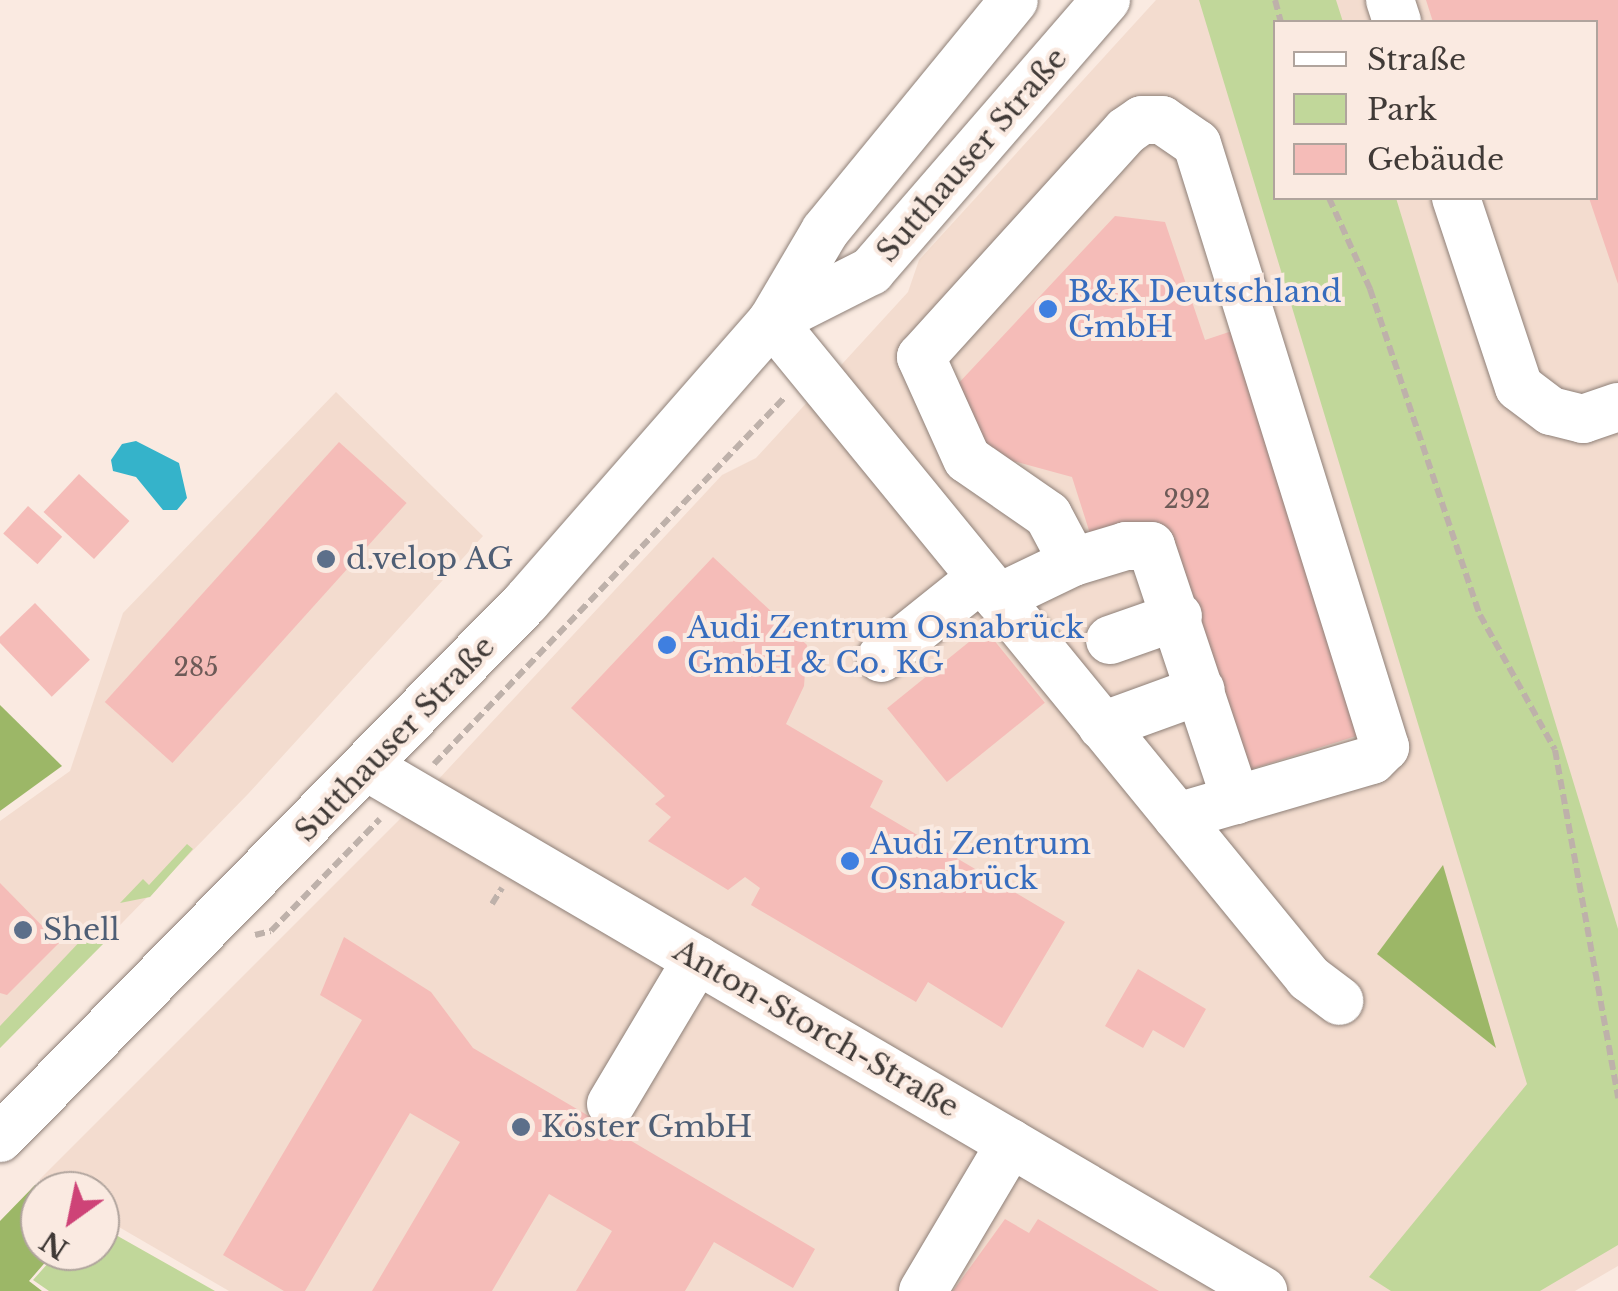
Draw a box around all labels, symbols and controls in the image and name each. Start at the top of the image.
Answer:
legend [1273,20,1598,200]
street label: Sutthauser Straße [869,40,1075,270]
text: Straße [1367,41,1466,78]
text: Park [1367,91,1437,128]
text: Gebäude [1367,141,1504,178]
place label: B&K Deutschland GmbH [1068,274,1342,344]
marker: B&K Deutschland GmbH [1037,298,1059,320]
house number: 292 [1164,485,1210,515]
place label: d.velop AG [346,541,514,577]
marker: d.velop AG [315,548,337,570]
place label: Audi Zentrum Osnabrück GmbH & Co. KG [687,610,1084,680]
street label: Sutthauser Straße [287,629,503,849]
marker: Audi Zentrum Osnabrück GmbH & Co. KG [656,634,678,656]
house number: 285 [174,653,218,683]
place label: Audi Zentrum Osnabrück [870,826,1091,896]
marker: Audi Zentrum Osnabrück [839,850,861,872]
place label: Shell [43,912,120,948]
marker: Shell [12,919,34,941]
street label: Anton-Storch-Straße [667,933,965,1125]
place label: Köster GmbH [541,1109,753,1145]
marker: Köster GmbH [510,1116,532,1138]
north arrow [20,1171,120,1271]
text: N [34,1223,75,1267]

